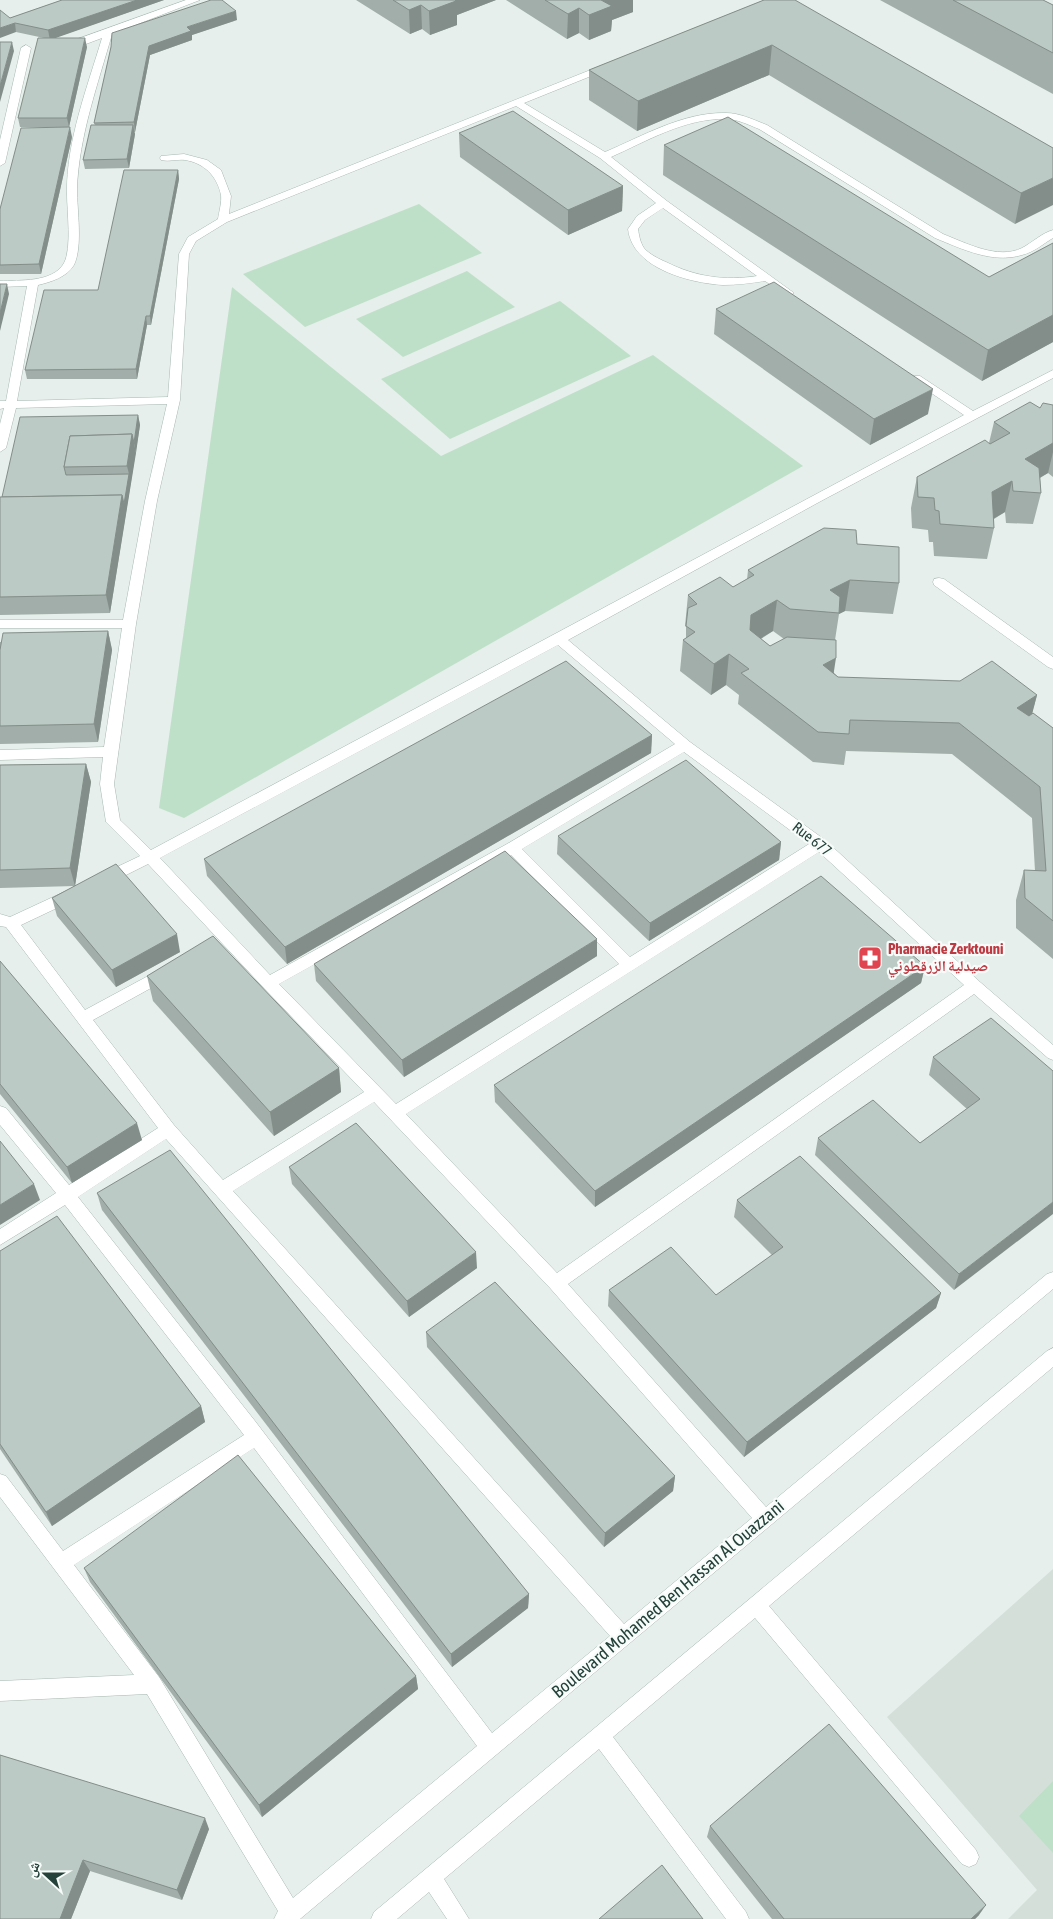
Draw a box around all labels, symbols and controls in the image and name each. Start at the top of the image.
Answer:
street label: Rue 677 [789,818,835,859]
place label: Pharmacie Zerktouni صيدلية الزرقطوني [888,940,1003,978]
pharmacy icon: Pharmacie Zerktouni صيدلية الزرقطوني [857,945,883,971]
street label: Boulevard Mohamed Ben Hassan Al Ouazzani [547,1495,788,1702]
north arrow [20,1849,70,1899]
text: ش [23,1859,44,1880]

